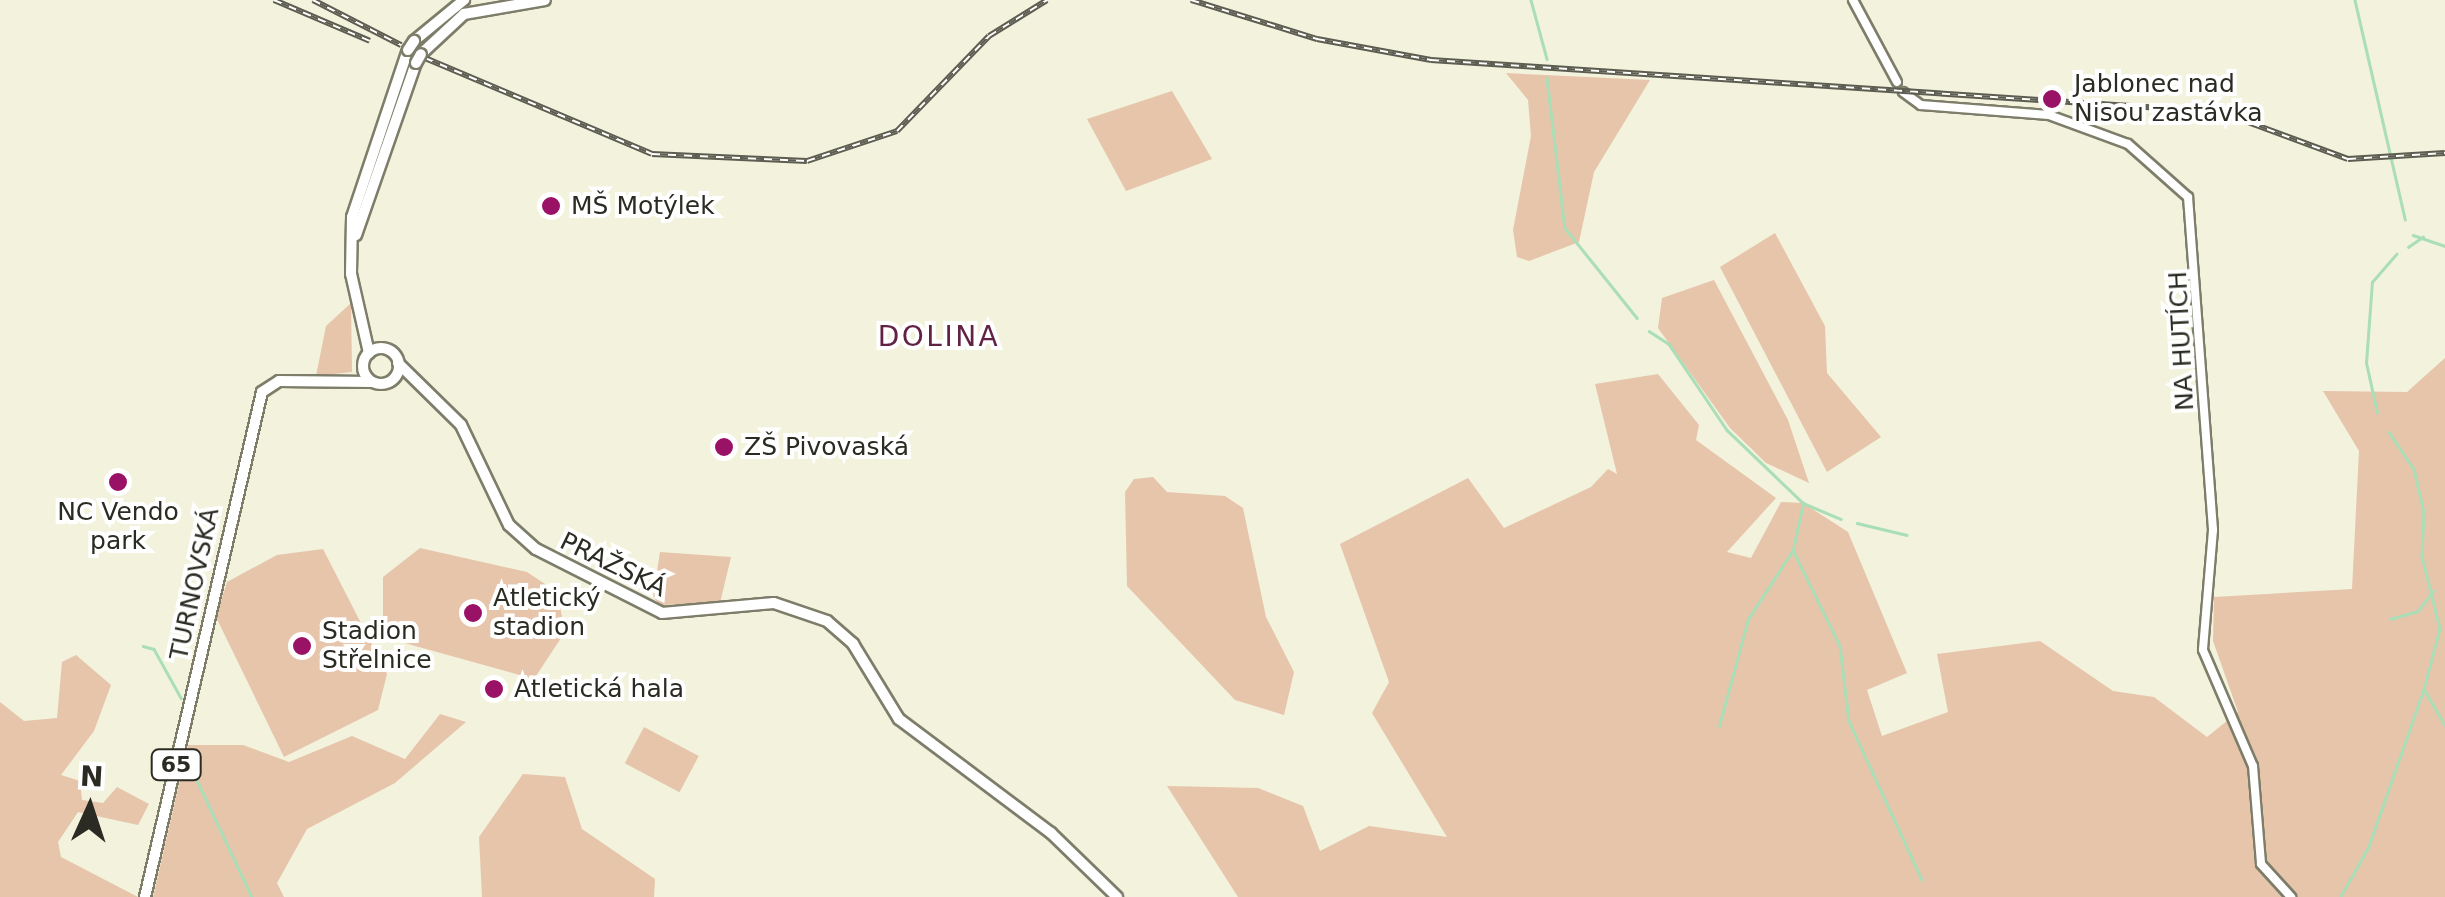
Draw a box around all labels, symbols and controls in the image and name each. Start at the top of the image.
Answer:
place label: Jablonec nad Nisou zastávka [2074,70,2263,129]
marker: Jablonec nad Nisou zastávka [2039,86,2065,112]
place label: MŠ Motýlek [571,191,715,221]
marker: MŠ Motýlek [540,195,562,217]
street label: NA HUTÍCH [2163,270,2201,412]
district label: DOLINA [878,320,1000,354]
place label: ZŠ Pivovaská [744,432,909,462]
marker: ZŠ Pivovaská [713,436,735,458]
marker: NC Vendo park [107,471,129,493]
place label: NC Vendo park [57,498,179,557]
street label: TURNOVSKÁ [164,505,226,663]
street label: PRAŽSKÁ [555,526,671,604]
place label: Atletický stadion [493,584,601,643]
marker: Atletický stadion [462,602,484,624]
place label: Stadion Střelnice [322,617,432,676]
marker: Stadion Střelnice [291,635,313,657]
place label: Atletická hala [514,674,684,704]
marker: Atletická hala [483,678,505,700]
road number: 65 [148,748,204,782]
north arrow [40,757,140,857]
text: N [79,759,104,794]

